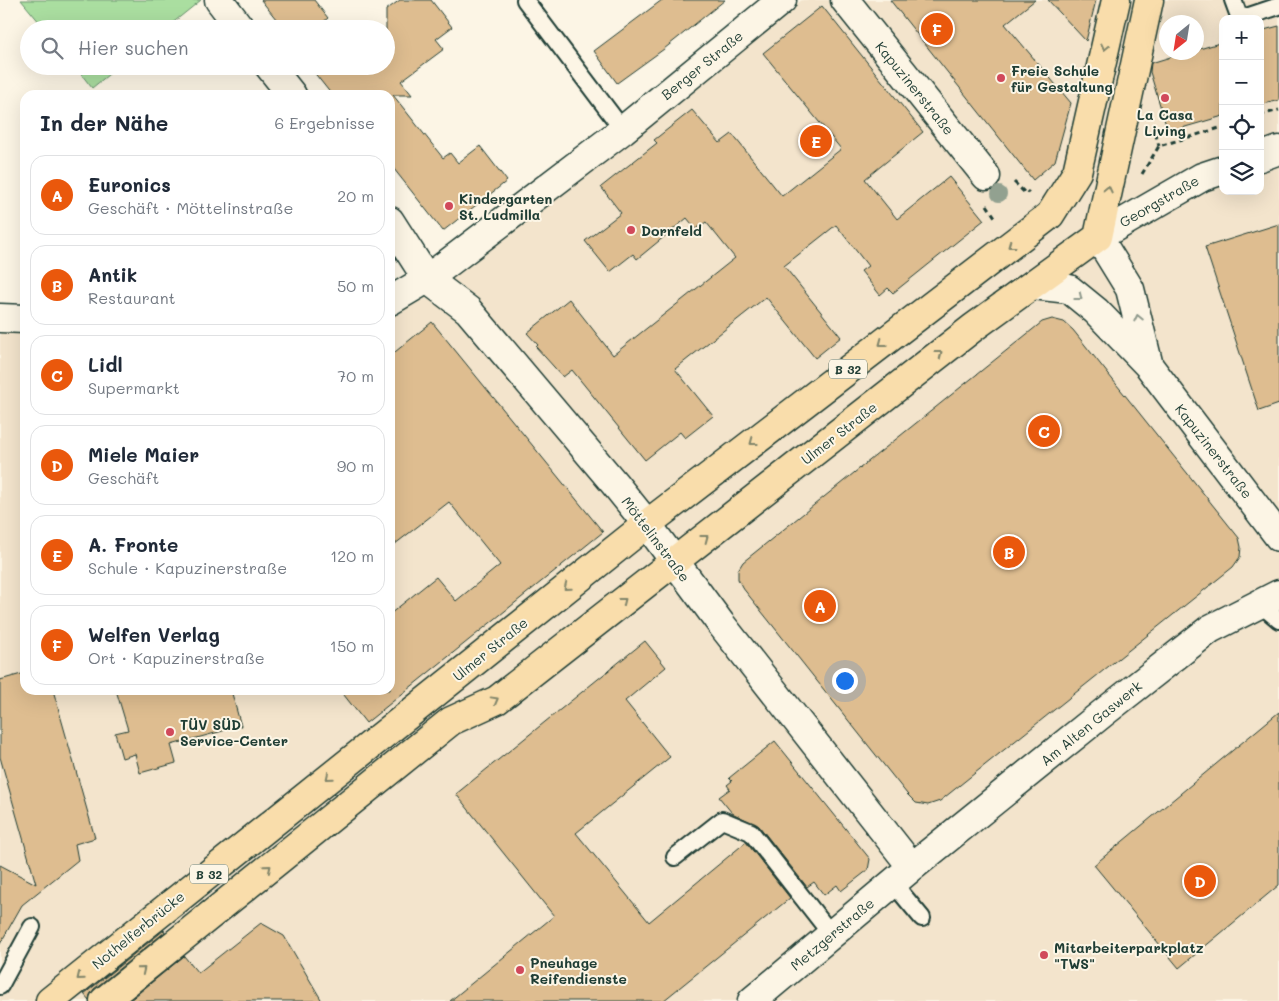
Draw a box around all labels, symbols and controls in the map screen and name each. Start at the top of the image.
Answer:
pin: F [921,10,953,48]
north arrow [1159,15,1204,60]
map controls [1219,15,1264,195]
button: + [1219,15,1264,60]
search box [20,20,395,75]
street label: Berger Straße [657,26,747,104]
icon: search [38,34,66,62]
text: Hier suchen [78,35,189,60]
street label: Kapuzinerstraße [871,37,959,139]
one-way arrow [1100,43,1111,52]
button: − [1219,60,1264,105]
place label: Freie Schule für Gestaltung [1011,61,1113,96]
marker: Freie Schule für Gestaltung [995,72,1007,84]
marker: La Casa Living [1159,92,1171,104]
place label: La Casa Living [1137,105,1194,140]
button: locate [1219,105,1264,150]
text: In der Nähe [40,109,168,136]
text: 6 Ergebnisse [274,112,375,133]
pin: E [800,122,832,160]
button: layers [1219,150,1264,195]
street label: Georgstraße [1116,171,1202,231]
text: Euronics [88,172,171,197]
text: A [51,185,63,206]
text: 20 m [337,185,374,206]
one-way arrow [1102,185,1113,194]
place label: Kindergarten St. Ludmilla [459,189,552,224]
text: Geschäft · Möttelinstraße [88,197,293,218]
marker: Kindergarten St. Ludmilla [443,200,455,212]
place label: Dornfeld [641,221,702,240]
marker: Dornfeld [625,224,637,236]
one-way arrow [1007,239,1017,248]
text: Antik [88,262,137,287]
text: B [52,275,62,296]
text: 50 m [337,275,374,296]
text: Restaurant [88,287,176,308]
one-way arrow [1073,291,1082,299]
one-way arrow [1133,313,1144,322]
one-way arrow [879,338,888,346]
one-way arrow [934,351,943,360]
text: Lidl [88,352,123,377]
road number: B 32 [829,359,867,378]
text: C [51,365,63,386]
text: 70 m [337,365,374,386]
text: Supermarkt [88,377,180,398]
street label: Ulmer Straße [797,397,881,469]
street label: Kapuzinerstraße [1171,400,1257,502]
pin: C [1028,412,1060,450]
one-way arrow [749,436,759,445]
text: Miele Maier [88,442,199,467]
text: D [51,455,63,476]
text: 90 m [337,455,374,476]
text: Geschäft [88,467,159,488]
street label: Möttelinstraße [618,492,694,586]
text: A. Fronte [88,532,178,557]
pin: B [993,533,1025,571]
one-way arrow [699,535,708,543]
text: E [52,545,62,566]
text: 120 m [330,545,374,566]
text: Schule · Kapuzinerstraße [88,557,287,578]
one-way arrow [564,582,573,591]
pin: A [804,587,836,625]
one-way arrow [617,598,626,606]
street label: Ulmer Straße [448,613,532,685]
text: Welfen Verlag [88,622,220,647]
text: F [52,635,62,656]
text: 150 m [330,635,374,656]
text: Ort · Kapuzinerstraße [88,647,265,668]
your location [832,668,858,694]
street label: Am Alten Gaswerk [1036,676,1146,770]
one-way arrow [489,697,498,707]
place label: TÜV SÜD Service-Center [180,715,288,750]
marker: TÜV SÜD Service-Center [164,726,176,738]
one-way arrow [326,772,335,781]
pin: D [1184,862,1216,900]
road number: B 32 [190,864,228,884]
one-way arrow [262,866,271,874]
street label: Nothelferbrücke [88,887,188,973]
street label: Metzgerstraße [786,893,878,975]
place label: Mitarbeiterparkplatz "TWS" [1054,938,1204,973]
marker: Mitarbeiterparkplatz "TWS" [1038,949,1050,961]
place label: Pneuhage Reifendienste [530,953,627,988]
marker: Pneuhage Reifendienste [514,964,526,976]
one-way arrow [136,968,145,976]
one-way arrow [76,972,85,981]

